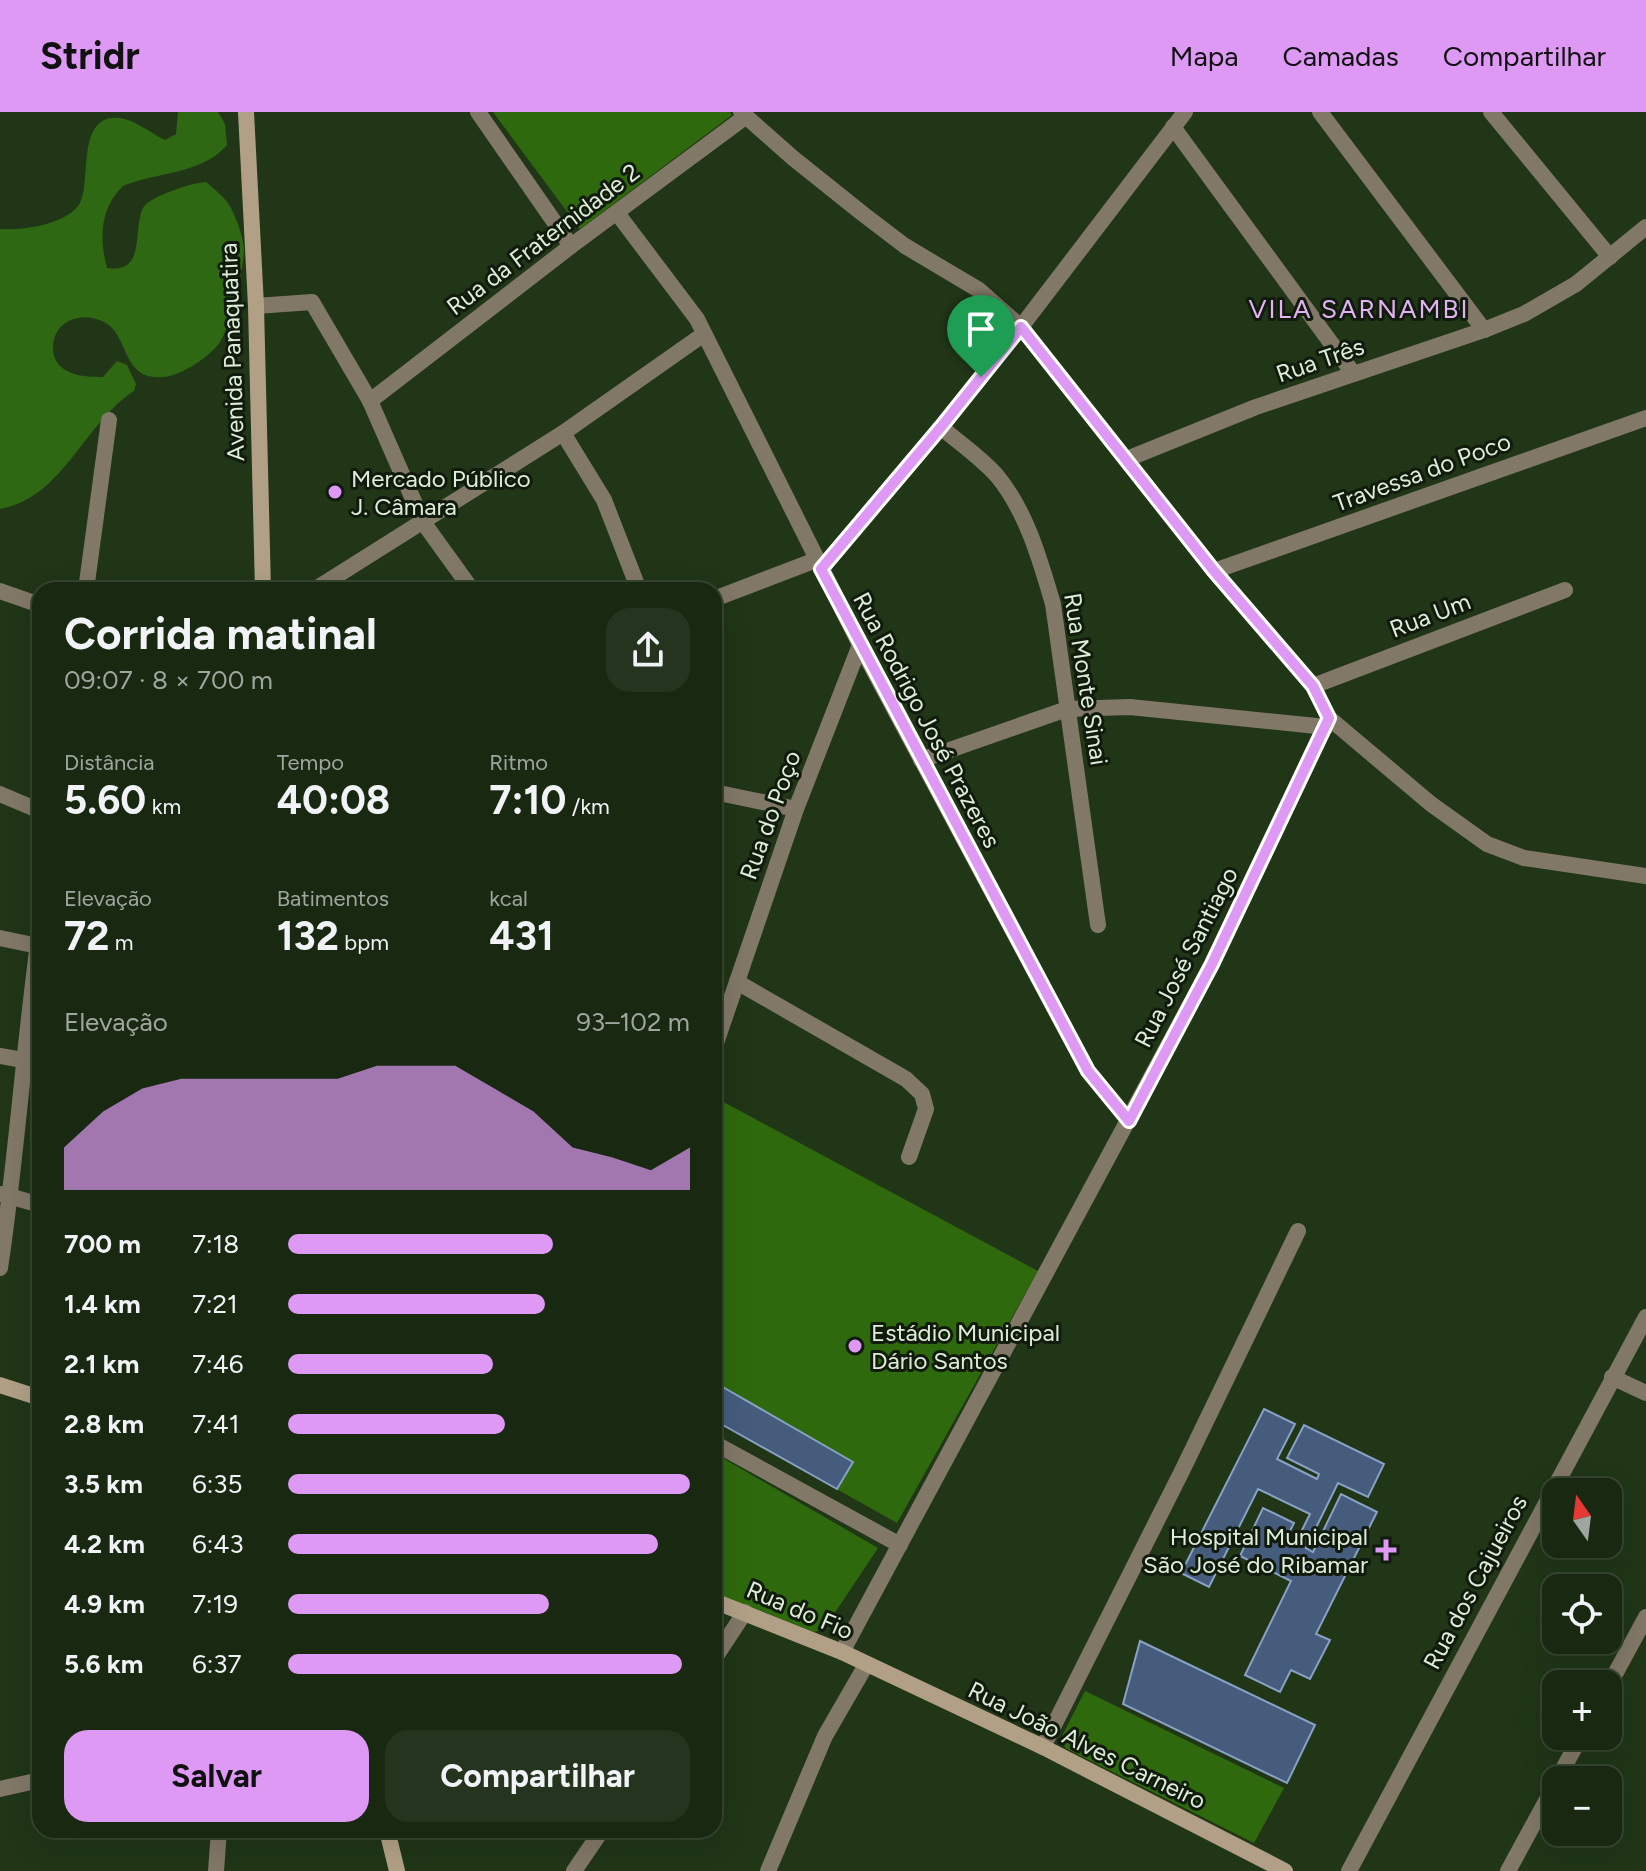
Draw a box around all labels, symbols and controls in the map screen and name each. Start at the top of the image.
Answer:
text: Stridr [40,33,140,79]
text: Mapa [1170,39,1239,73]
text: Camadas [1283,39,1399,73]
text: Compartilhar [1443,39,1606,73]
street label: Rua da Fraternidade 2 [441,157,645,321]
street label: Avenida Panaquatira [214,242,250,462]
district label: VILA SARNAMBI [1248,293,1470,325]
pin [947,295,1015,377]
icon: arrive [959,307,1003,351]
street label: Rua Três [1272,331,1368,389]
street label: Travessa do Poco [1329,426,1515,518]
place label: Mercado Público J. Câmara [351,464,531,521]
marker: Mercado Público J. Câmara [326,483,344,501]
street label: Rua Um [1386,586,1474,644]
street label: Rua Rodrigo José Prazeres [847,587,1007,853]
street label: Rua Monte Sinai [1058,591,1114,767]
text: Corrida matinal [64,607,377,660]
button: share [606,608,690,692]
text: 09:07 · 8 × 700 m [64,664,273,696]
street label: Rua do Poço [733,747,807,883]
text: Distância [64,749,154,776]
text: Tempo [277,749,344,776]
text: Ritmo [489,749,548,776]
text: 5.60 [64,776,146,824]
text: 40:08 [277,776,390,824]
text: 7:10 [489,776,566,824]
text: km [146,793,181,820]
text: /km [566,793,610,820]
street label: Rua José Santiago [1128,862,1244,1052]
text: Elevação [64,885,152,912]
text: Batimentos [277,885,389,912]
text: kcal [489,885,528,912]
text: 72 [64,912,109,960]
text: 132 [277,912,339,960]
text: 431 [489,912,554,960]
text: m [109,929,134,956]
text: bpm [339,929,389,956]
text: Elevação [64,1006,168,1038]
text: 93–102 m [576,1006,690,1038]
text: 700 m [64,1228,141,1260]
text: 7:18 [192,1228,239,1260]
text: 1.4 km [64,1288,141,1320]
text: 7:21 [192,1288,238,1320]
place label: Estádio Municipal Dário Santos [871,1318,1060,1375]
marker: Estádio Municipal Dário Santos [846,1337,864,1355]
text: 2.1 km [64,1348,139,1380]
text: 7:46 [192,1348,243,1380]
text: 2.8 km [64,1408,144,1440]
text: 7:41 [192,1408,239,1440]
text: 3.5 km [64,1468,143,1500]
text: 6:35 [192,1468,242,1500]
north arrow [1542,1478,1622,1558]
map controls [1542,1478,1622,1846]
street label: Rua dos Cajueiros [1417,1490,1533,1674]
place label: Hospital Municipal São José do Ribamar [1143,1522,1368,1579]
text: 4.2 km [64,1528,145,1560]
text: 6:43 [192,1528,244,1560]
marker: Hospital Municipal São José do Ribamar [1375,1539,1397,1561]
button: locate [1542,1574,1622,1654]
street label: Rua do Fio [742,1575,858,1645]
text: 4.9 km [64,1588,145,1620]
text: 7:19 [192,1588,238,1620]
text: 5.6 km [64,1648,143,1680]
text: 6:37 [192,1648,241,1680]
button: + [1542,1670,1622,1750]
street label: Rua João Alves Carneiro [964,1675,1210,1815]
button: Salvar [64,1730,369,1822]
button: Compartilhar [385,1730,690,1822]
button: − [1542,1766,1622,1846]

